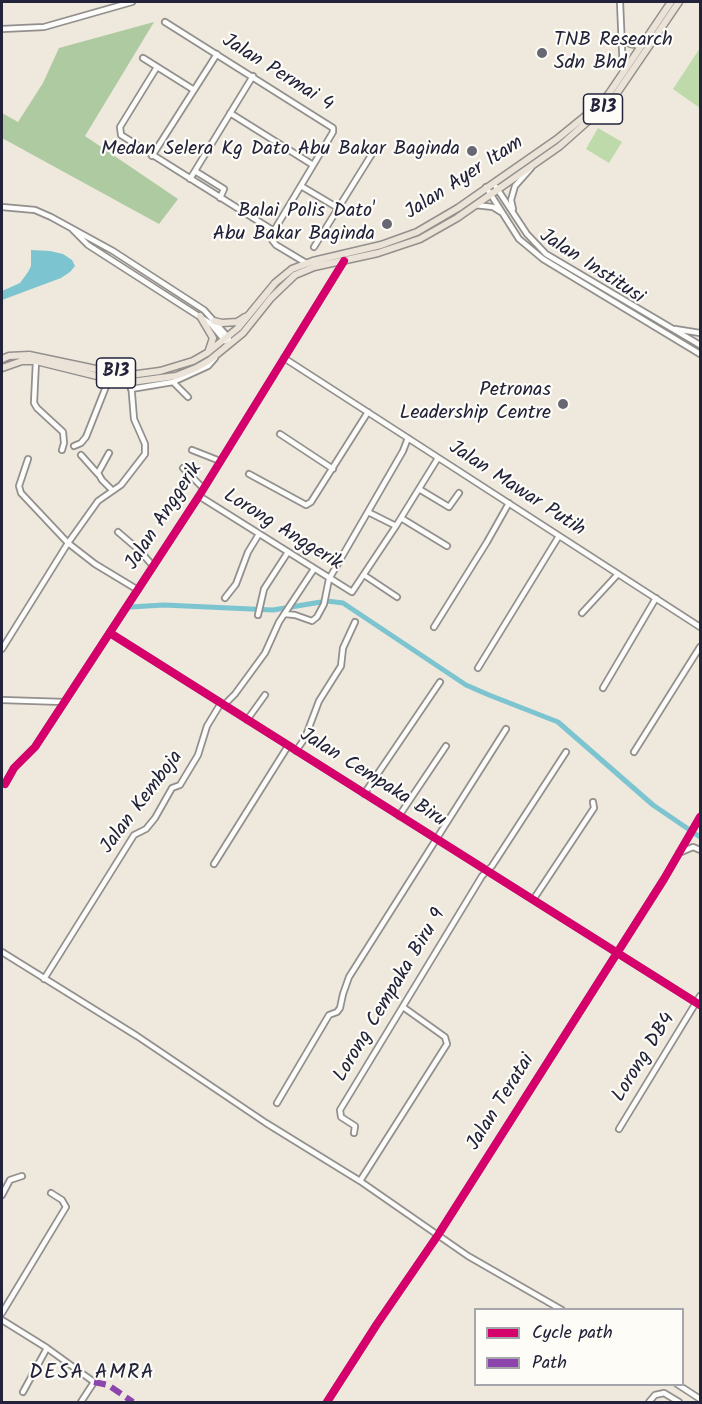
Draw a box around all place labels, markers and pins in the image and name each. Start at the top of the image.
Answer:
place label: TNB Research Sdn Bhd [554,30,673,77]
marker: TNB Research Sdn Bhd [535,46,549,60]
place label: Medan Selera Kg Dato Abu Bakar Baginda [101,139,460,163]
marker: Medan Selera Kg Dato Abu Bakar Baginda [465,144,479,158]
place label: Balai Polis Dato' Abu Bakar Baginda [213,201,375,248]
marker: Balai Polis Dato' Abu Bakar Baginda [380,217,394,231]
place label: Petronas Leadership Centre [400,380,551,427]
marker: Petronas Leadership Centre [556,397,570,411]

